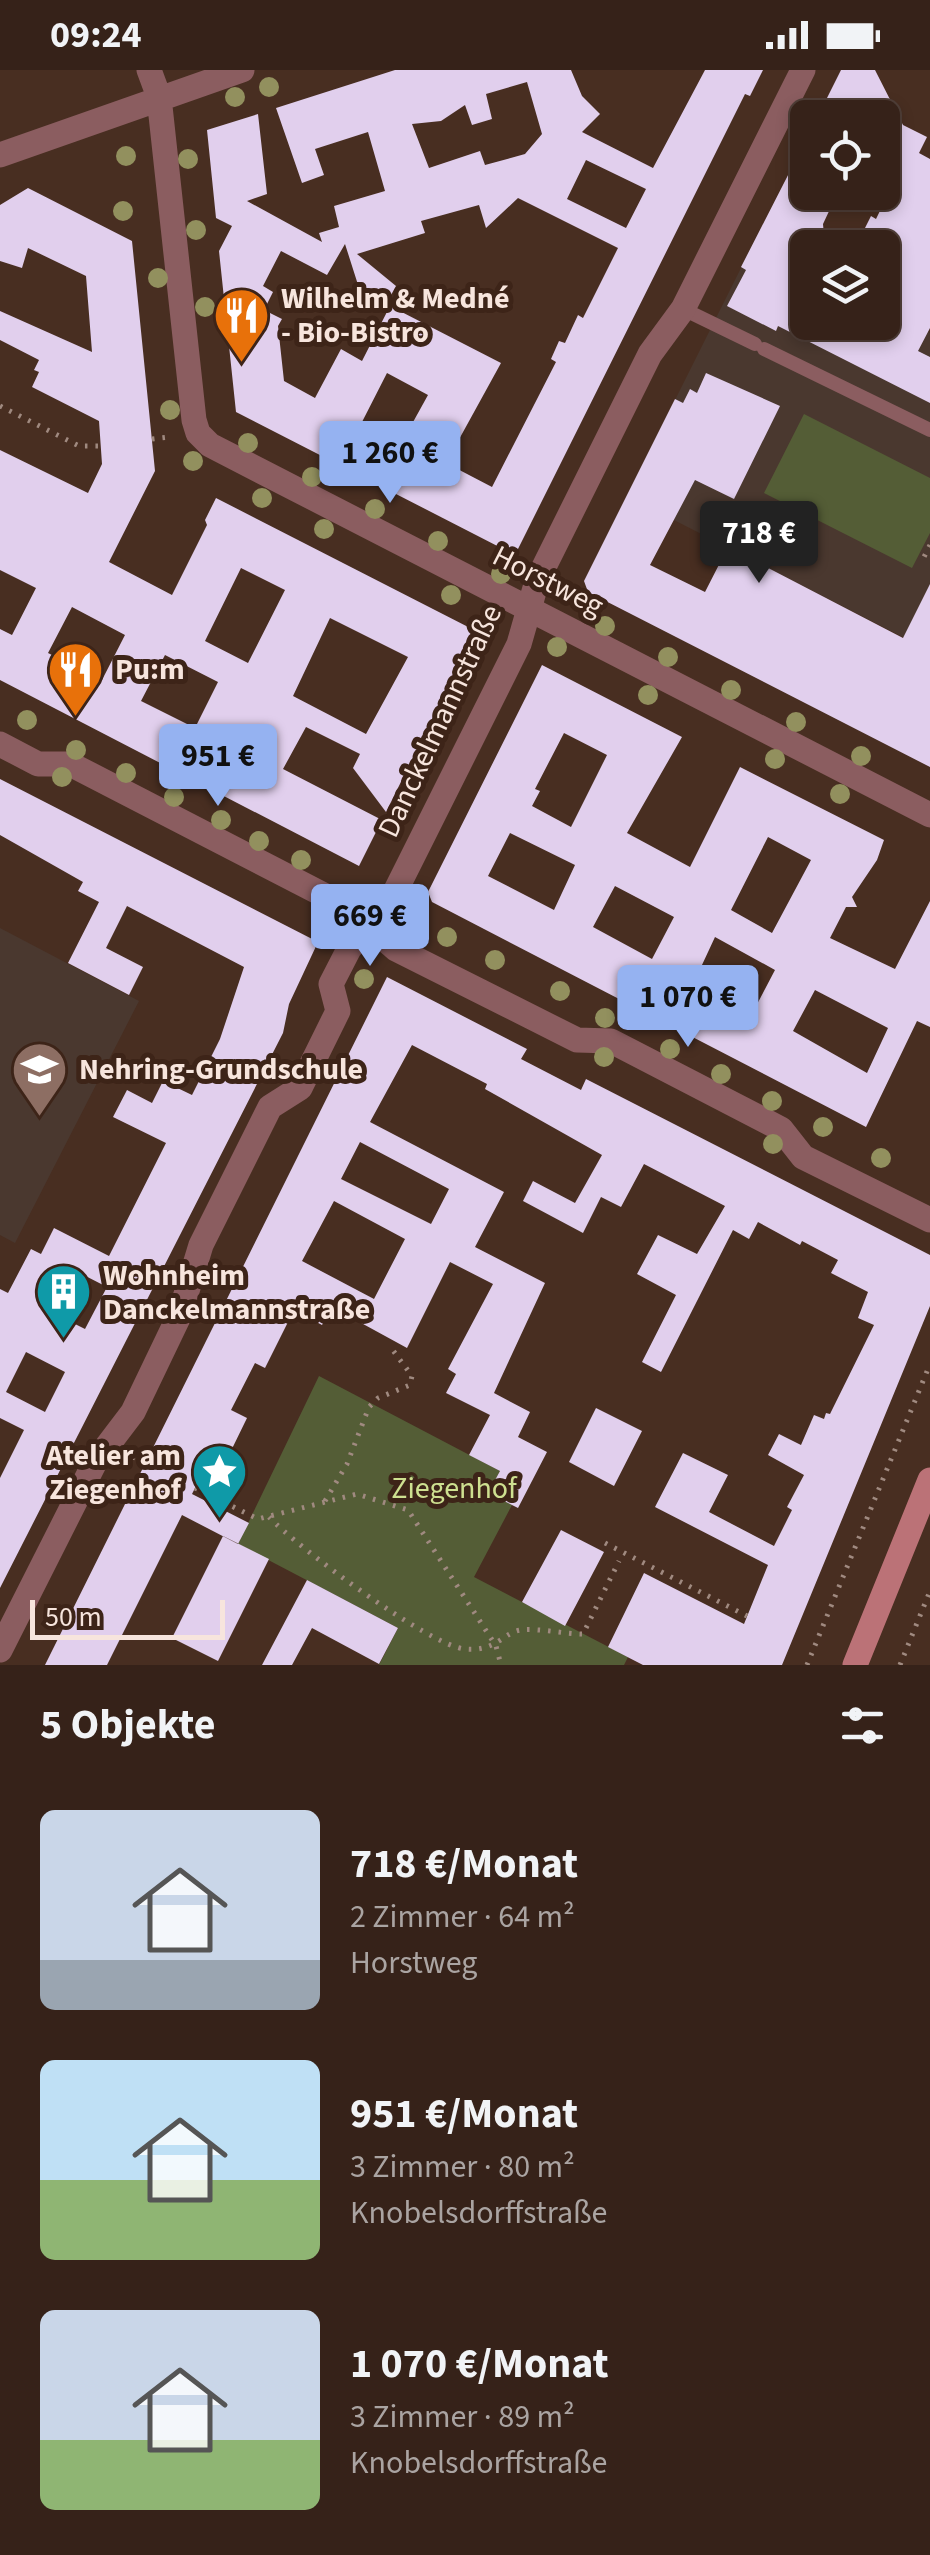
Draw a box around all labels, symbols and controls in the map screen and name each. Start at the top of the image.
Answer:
text: 09:24 [50,8,142,62]
map controls [790,100,900,340]
button: locate [790,100,900,210]
button: layers [790,230,900,340]
place label: Wilhelm & Medné - Bio-Bistro [281,277,510,354]
restaurant icon: Wilhelm & Medné - Bio-Bistro [212,285,272,364]
pin: 1 260 € [298,421,482,506]
text: 1 260 € [341,430,439,476]
pin: 718 € [689,501,829,586]
text: 718 € [722,510,796,556]
street label: Horstweg [485,535,611,627]
street label: Danckelmannstraße [367,598,513,844]
restaurant icon: Pu:m [46,639,106,718]
place label: Pu:m [115,648,185,691]
pin: 951 € [148,724,288,809]
text: 951 € [181,733,255,779]
pin: 669 € [300,884,440,969]
text: 669 € [333,893,407,939]
pin: 1 070 € [596,965,780,1050]
text: 1 070 € [639,974,737,1020]
school or university icon: Nehring-Grundschule [10,1039,70,1118]
place label: Nehring-Grundschule [79,1048,363,1091]
place label: Wohnheim Danckelmannstraße [103,1254,370,1331]
building icon: Wohnheim Danckelmannstraße [34,1262,94,1341]
place label: Atelier am Ziegenhof [45,1434,183,1511]
place icon: Atelier am Ziegenhof [190,1442,250,1521]
park label: Ziegenhof [391,1467,518,1510]
scale bar [30,1595,225,1640]
text: 50 m [45,1597,102,1637]
text: 5 Objekte [40,1695,215,1755]
icon: filters [835,1698,890,1753]
text: 718 €/Monat [350,1834,578,1894]
icon: home [120,1850,240,1970]
text: 2 Zimmer · 64 m² [350,1894,575,1940]
text: Horstweg [350,1940,477,1986]
text: 951 €/Monat [350,2084,578,2144]
icon: home [120,2100,240,2220]
text: 3 Zimmer · 80 m² [350,2144,575,2190]
text: Knobelsdorffstraße [350,2190,607,2236]
text: 1 070 €/Monat [350,2334,609,2394]
icon: home [120,2350,240,2470]
text: 3 Zimmer · 89 m² [350,2394,575,2440]
text: Knobelsdorffstraße [350,2440,607,2486]

